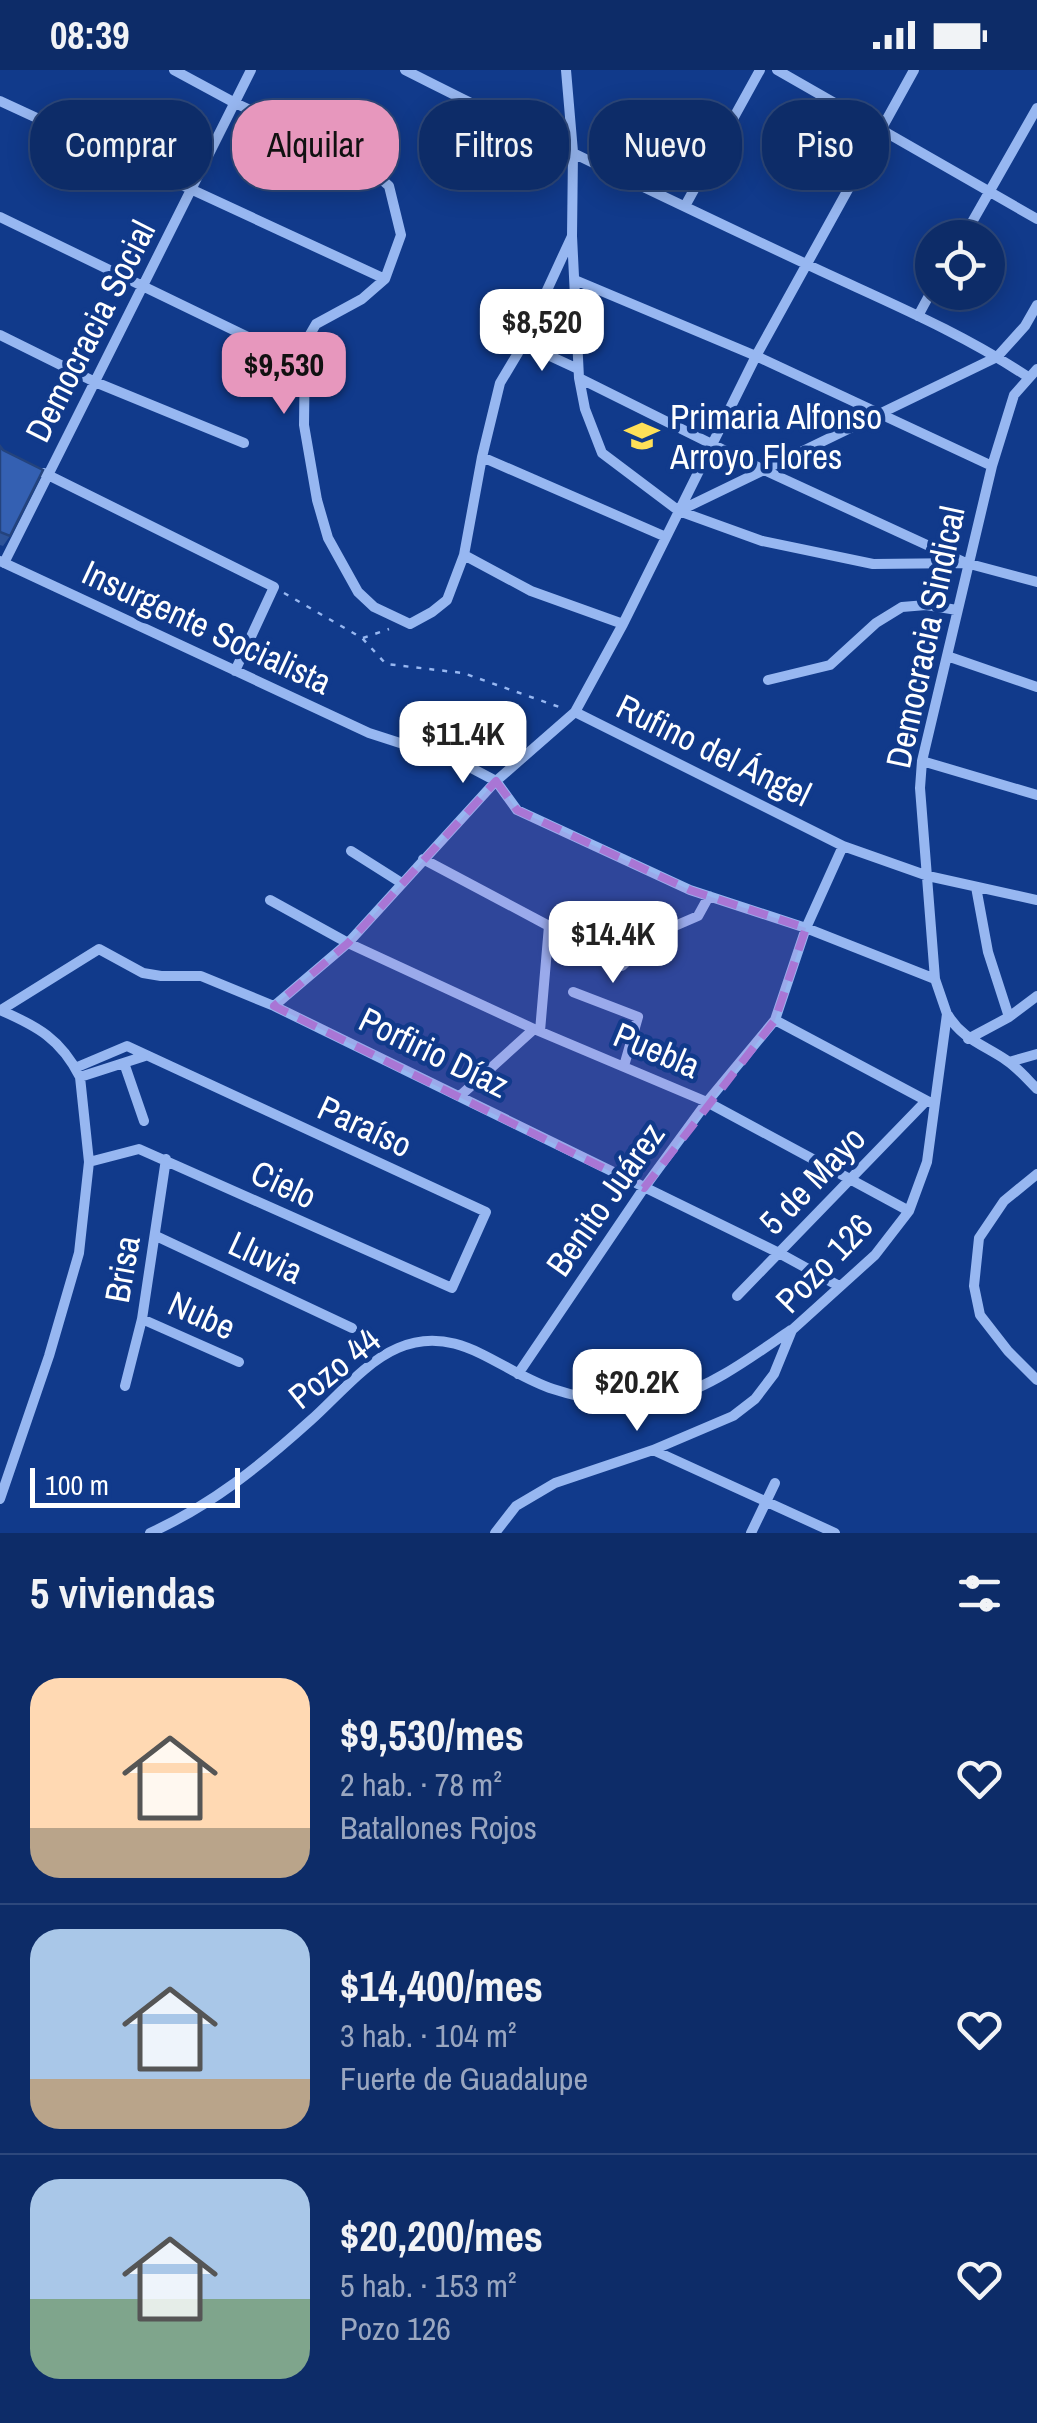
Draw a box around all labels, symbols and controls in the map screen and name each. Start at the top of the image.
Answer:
text: 08:39 [50,10,130,61]
chip: Comprar [30,100,212,190]
chip: Alquilar [232,100,399,190]
chip: Filtros [419,100,569,190]
chip: Nuevo [589,100,742,190]
chip: Piso [762,100,889,190]
street label: Democracia Social [14,212,166,450]
map controls [915,220,1005,310]
button: locate [915,220,1005,310]
pin: $8,520 [461,289,623,374]
text: $8,520 [502,300,582,343]
pin: $9,530 [203,332,365,417]
text: $9,530 [244,343,324,386]
place label: Primaria Alfonso Arroyo Flores [669,393,882,480]
school or university icon: Primaria Alfonso Arroyo Flores [623,417,661,455]
street label: Democracia Sindical [874,502,976,772]
street label: Insurgente Socialista [75,549,339,705]
street label: Rufino del Ángel [609,683,819,817]
pin: $11.4K [382,701,544,786]
text: $11.4K [421,712,505,755]
pin: $14.4K [532,901,694,986]
text: $14.4K [571,912,655,955]
street label: Porfirio Díaz [351,996,517,1108]
street label: Puebla [607,1011,707,1089]
street label: Paraíso [310,1084,420,1168]
street label: Benito Juárez [535,1113,675,1285]
street label: 5 de Mayo [749,1115,875,1245]
street label: Cielo [244,1149,324,1219]
street label: Pozo 126 [765,1203,883,1323]
street label: Lluvia [221,1220,311,1294]
street label: Brisa [93,1232,151,1306]
street label: Nube [161,1280,243,1350]
street label: Pozo 44 [278,1317,390,1419]
pin: $20.2K [556,1349,718,1434]
text: $20.2K [595,1360,679,1403]
scale bar [30,1463,240,1508]
text: 100 m [45,1466,109,1504]
text: 5 viviendas [30,1565,216,1621]
icon: filters [952,1566,1007,1621]
text: $9,530/mes [340,1707,524,1763]
icon: home [110,1718,230,1838]
icon: heart [952,1751,1007,1806]
text: 2 hab. · 78 m² [340,1763,502,1806]
text: Batallones Rojos [340,1806,537,1849]
text: $14,400/mes [340,1958,543,2014]
icon: home [110,1969,230,2089]
icon: heart [952,2002,1007,2057]
text: 3 hab. · 104 m² [340,2014,517,2057]
text: Fuerte de Guadalupe [340,2057,588,2100]
text: $20,200/mes [340,2208,543,2264]
icon: home [110,2219,230,2339]
icon: heart [952,2252,1007,2307]
text: 5 hab. · 153 m² [340,2264,517,2307]
text: Pozo 126 [340,2307,451,2350]

